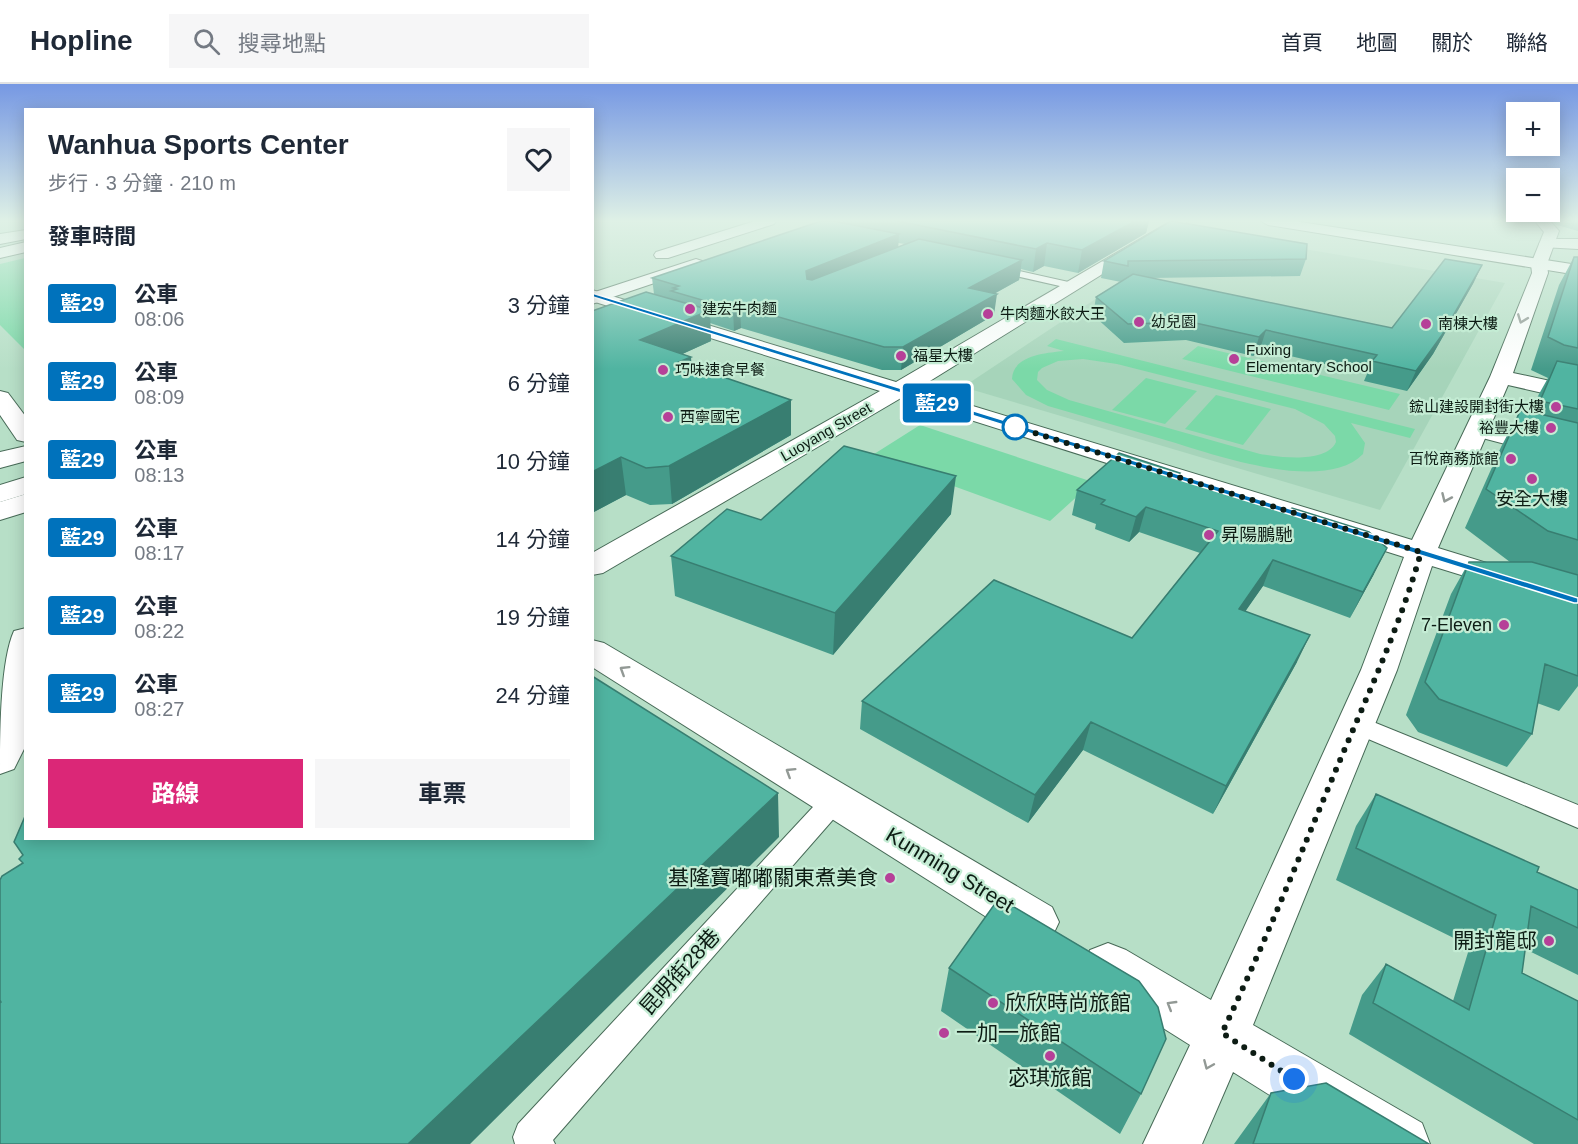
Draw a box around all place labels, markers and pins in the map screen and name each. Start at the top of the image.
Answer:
place label: 建宏牛肉麵 [702,300,777,317]
marker: 建宏牛肉麵 [683,302,697,316]
place label: 牛肉麵水餃大王 [1000,305,1105,322]
marker: 牛肉麵水餃大王 [981,307,995,321]
place label: 幼兒園 [1151,313,1196,330]
marker: 幼兒園 [1132,315,1146,329]
place label: 南棟大樓 [1438,315,1498,332]
marker: 南棟大樓 [1419,317,1433,331]
place label: Fuxing Elementary School [1246,341,1372,375]
place label: 福星大樓 [913,347,973,364]
marker: 福星大樓 [894,349,908,363]
marker: Fuxing Elementary School [1227,352,1241,366]
place label: 巧味速食早餐 [675,361,765,378]
marker: 巧味速食早餐 [656,363,670,377]
place label: 鋐山建設開封街大樓 [1409,398,1544,415]
marker: 鋐山建設開封街大樓 [1549,400,1563,414]
place label: 西寧國宅 [680,408,740,425]
marker: 西寧國宅 [661,410,675,424]
unlabelled marker [1002,414,1028,440]
place label: 裕豐大樓 [1479,419,1539,436]
marker: 裕豐大樓 [1544,421,1558,435]
place label: 百悅商務旅館 [1409,450,1499,467]
marker: 百悅商務旅館 [1504,452,1518,466]
marker: 安全大樓 [1525,472,1539,486]
place label: 安全大樓 [1496,489,1568,509]
place label: 昇陽鵬馳 [1221,525,1293,545]
marker: 昇陽鵬馳 [1202,528,1216,542]
place label: 7-Eleven [1421,615,1492,635]
marker: 7-Eleven [1497,618,1511,632]
place label: 基隆寶嘟嘟關東煮美食 [668,866,878,889]
marker: 基隆寶嘟嘟關東煮美食 [883,871,897,885]
place label: 開封龍邸 [1453,929,1537,952]
marker: 開封龍邸 [1542,934,1556,948]
place label: 欣欣時尚旅館 [1005,991,1131,1014]
marker: 欣欣時尚旅館 [986,996,1000,1010]
place label: 一加一旅館 [956,1021,1061,1044]
marker: 一加一旅館 [937,1026,951,1040]
marker: 宓琪旅館 [1043,1049,1057,1063]
place label: 宓琪旅館 [1008,1066,1092,1089]

